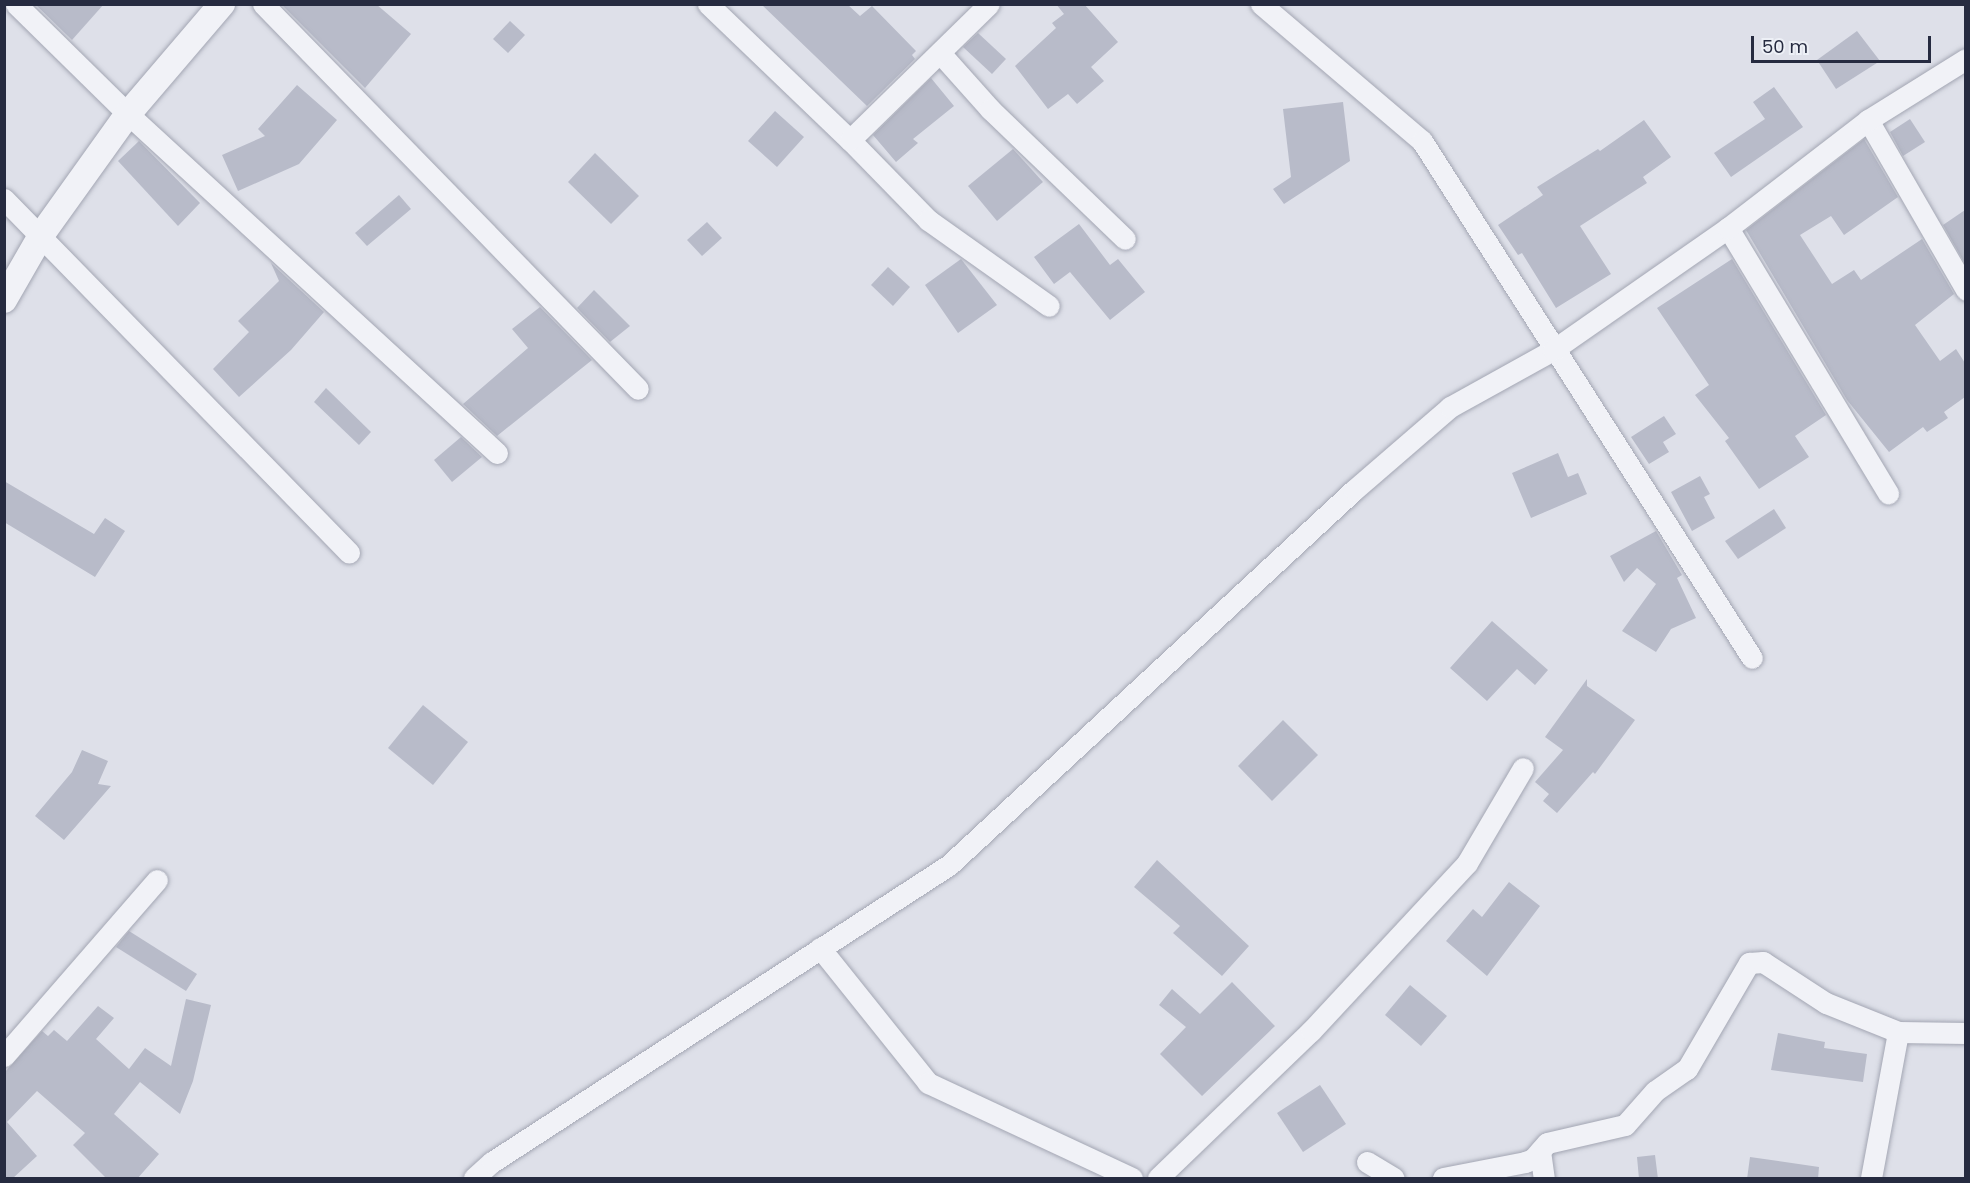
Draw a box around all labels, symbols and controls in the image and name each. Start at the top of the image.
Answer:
scale bar [1754,24,1934,62]
text: 50 m [1762,34,1808,59]

